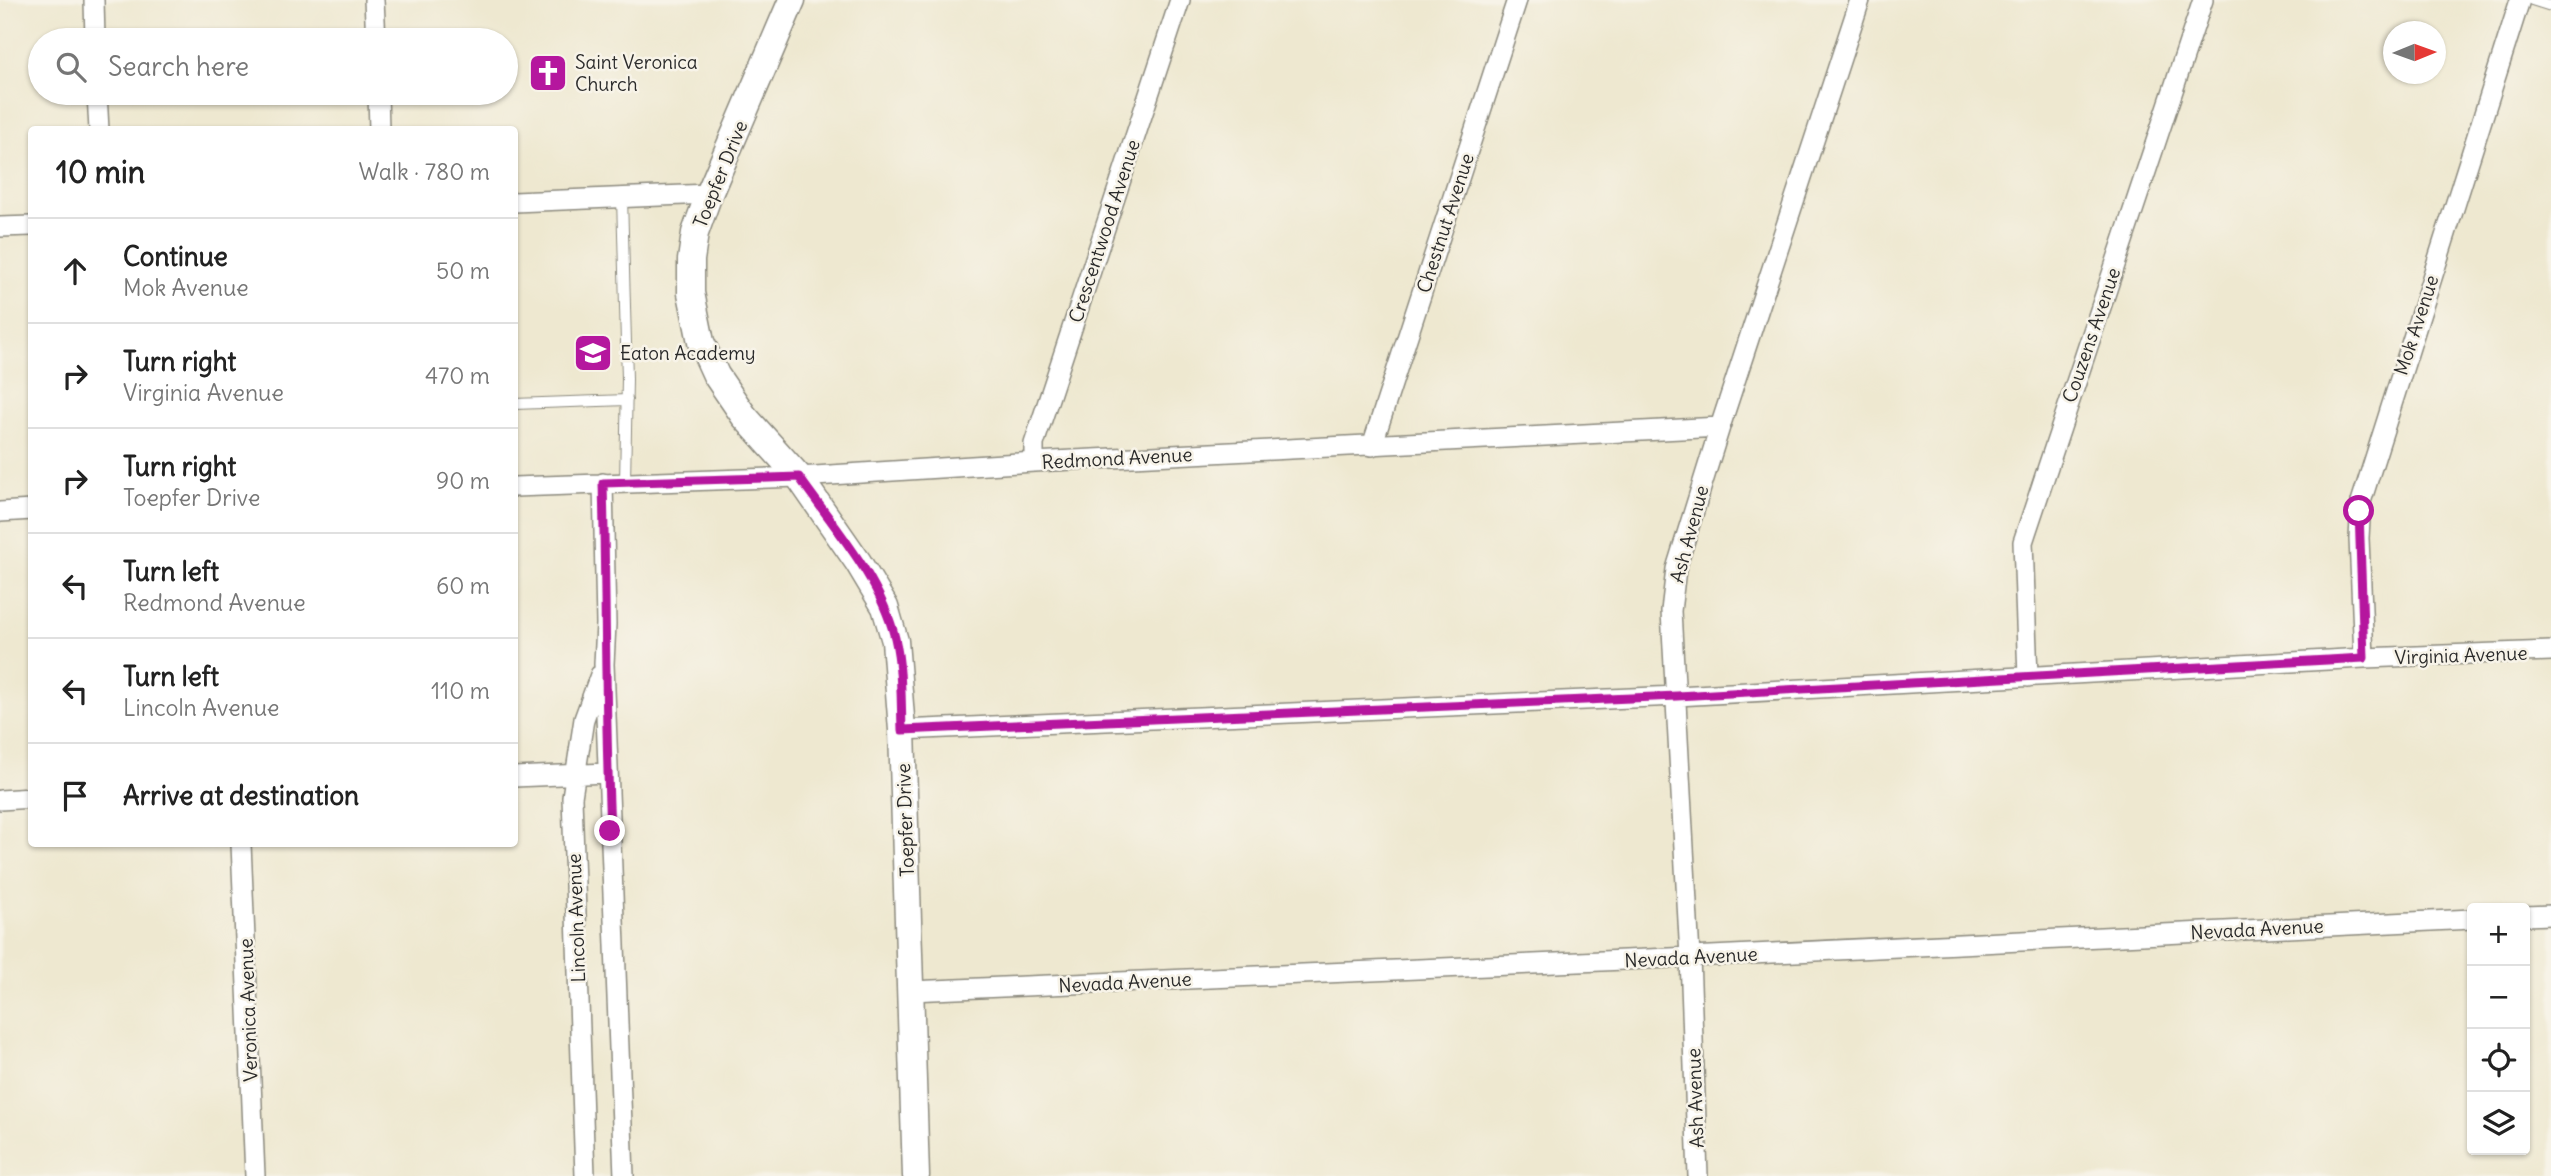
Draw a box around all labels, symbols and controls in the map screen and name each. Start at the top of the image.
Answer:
north arrow [2383,21,2446,84]
search box [28,28,518,105]
icon: search [52,48,90,86]
text: Search here [108,50,249,83]
place label: Saint Veronica Church [575,50,698,96]
church icon: Saint Veronica Church [527,52,569,94]
street label: Toepfer Drive [688,117,752,231]
street label: Crescentwood Avenue [1063,136,1145,326]
street label: Chestnut Avenue [1411,150,1479,296]
text: 10 min [56,153,145,191]
text: Walk · 780 m [358,157,490,186]
text: Continue [123,240,228,273]
icon: ahead [56,252,94,290]
text: 50 m [436,256,490,285]
street label: Couzens Avenue [2057,264,2125,406]
street label: Mok Avenue [2389,272,2443,378]
text: Mok Avenue [123,273,249,302]
school or university icon: Eaton Academy [572,332,614,374]
place label: Eaton Academy [620,341,756,365]
text: Turn right [123,345,236,378]
icon: right [56,357,94,395]
text: 470 m [425,361,490,390]
text: Virginia Avenue [123,378,284,407]
street label: Redmond Avenue [1041,442,1193,474]
text: Turn right [123,450,236,483]
icon: right [56,462,94,500]
text: 90 m [436,466,490,495]
text: Toepfer Drive [123,483,260,512]
street label: Ash Avenue [1664,483,1714,585]
route start [2343,495,2374,526]
text: Turn left [123,555,219,588]
icon: left [56,567,94,605]
text: 60 m [436,571,490,600]
text: Redmond Avenue [123,588,306,617]
street label: Virginia Avenue [2394,641,2528,669]
text: Turn left [123,660,219,693]
icon: left [56,672,94,710]
text: 110 m [431,676,490,705]
text: Lincoln Avenue [123,693,279,722]
street label: Toepfer Drive [891,763,919,877]
icon: arrive [56,777,94,815]
text: Arrive at destination [123,779,359,812]
route end [594,815,625,846]
street label: Lincoln Avenue [562,853,590,983]
map controls [2467,903,2530,1155]
button: + [2467,903,2530,966]
street label: Nevada Avenue [2190,914,2324,944]
street label: Veronica Avenue [234,938,262,1082]
street label: Nevada Avenue [1624,942,1758,972]
button: − [2467,966,2530,1029]
street label: Nevada Avenue [1058,967,1192,997]
button: locate [2467,1029,2530,1092]
street label: Ash Avenue [1681,1048,1709,1148]
button: layers [2467,1092,2530,1155]

